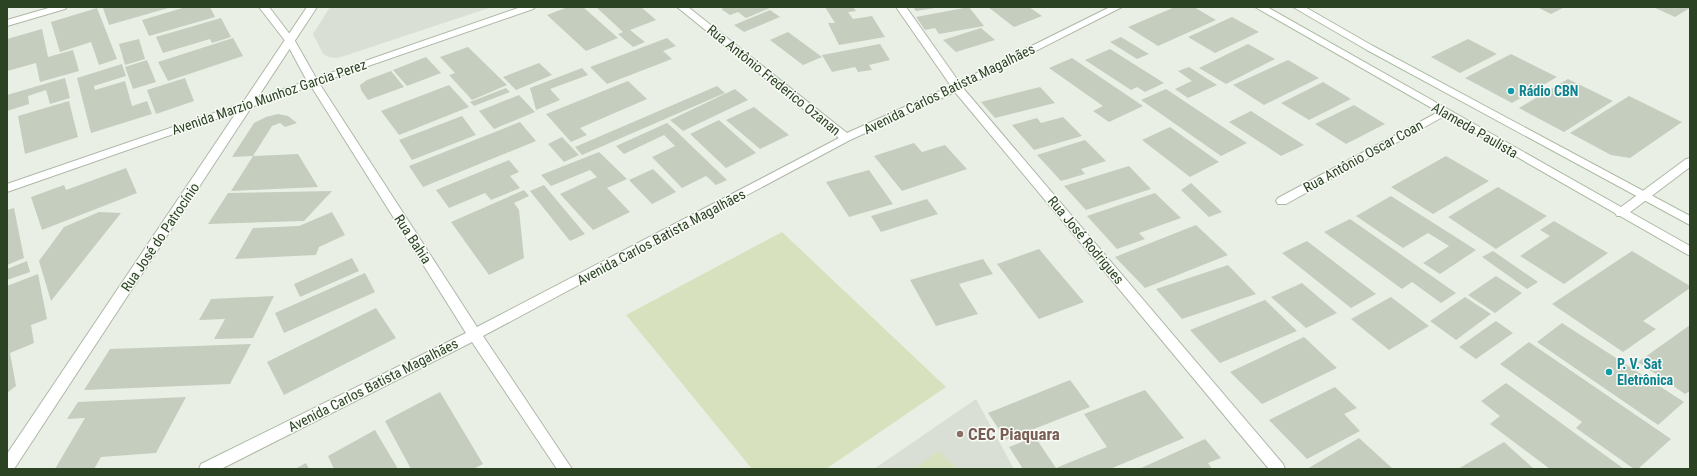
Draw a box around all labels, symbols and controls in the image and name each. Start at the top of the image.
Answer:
street label: Rua Antônio Frederico Ozanan [704,21,844,139]
street label: Avenida Carlos Batista Magalhães [861,41,1037,137]
street label: Avenida Marzio Munhoz Garcia Perez [169,56,369,138]
place label: Rádio CBN [1519,83,1578,99]
marker: Rádio CBN [1506,86,1516,96]
street label: Alameda Paulista [1429,99,1521,161]
street label: Rua Antônio Oscar Coan [1300,116,1426,196]
street label: Rua José do Patrocínio [118,180,202,294]
street label: Avenida Carlos Batista Magalhães [574,186,748,288]
street label: Rua José Rodrigues [1045,193,1127,287]
street label: Rua Bahia [391,212,435,266]
street label: Avenida Carlos Batista Magalhães [285,335,461,435]
place label: P. V. Sat Eletrônica [1617,356,1674,388]
marker: P. V. Sat Eletrônica [1604,367,1614,377]
place label: CEC Piaquara [968,424,1060,444]
marker: CEC Piaquara [955,429,965,439]

